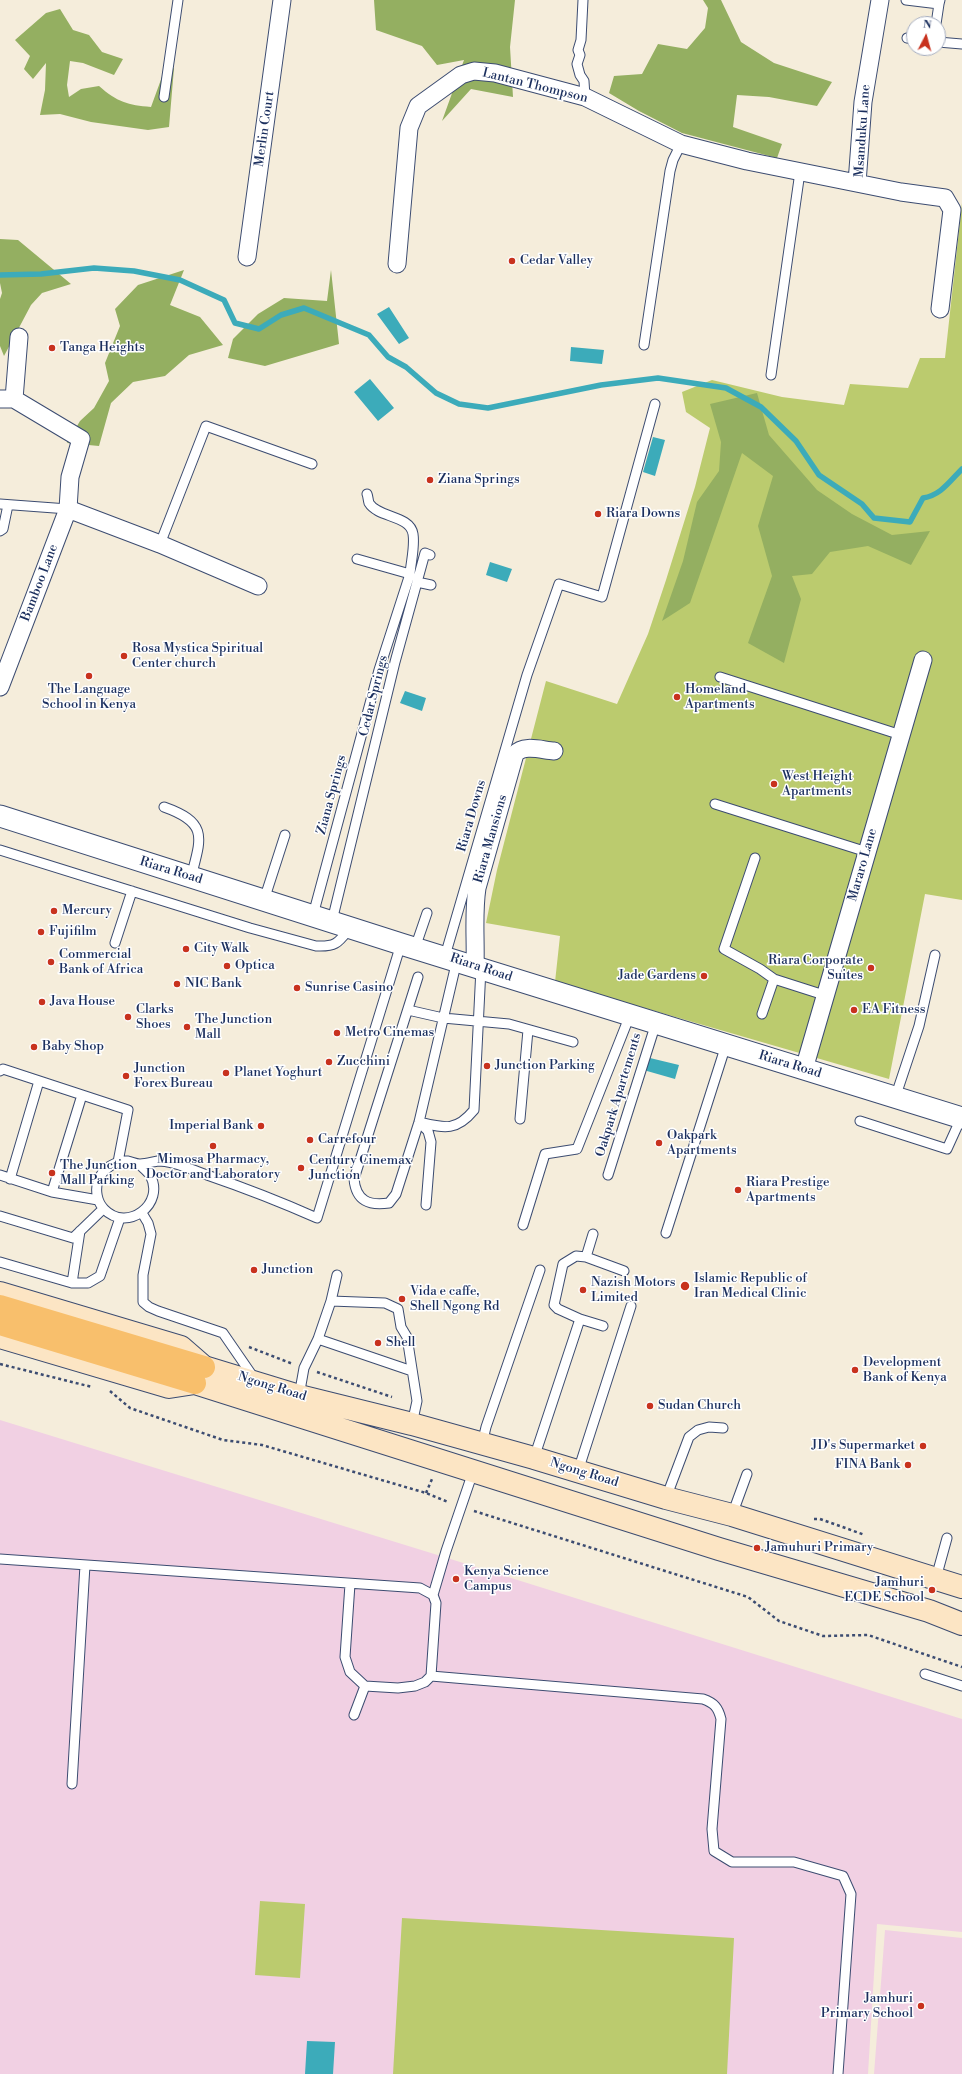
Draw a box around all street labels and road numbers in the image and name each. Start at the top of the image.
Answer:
street label: Lantan Thompson [481,65,589,107]
street label: Msanduku Lane [852,84,874,178]
street label: Merlin Court [252,90,278,168]
street label: Bamboo Lane [18,542,62,624]
street label: Cedar Springs [356,654,392,738]
street label: Ziana Springs [314,754,350,836]
street label: Riara Downs [454,778,490,854]
street label: Riara Mansions [471,793,511,885]
street label: Mararo Lane [845,827,881,903]
street label: Riara Road [138,854,204,888]
street label: Riara Road [448,951,514,985]
street label: Oakpark Apartements [593,1031,645,1159]
street label: Riara Road [757,1048,823,1082]
street label: Ngong Road [236,1369,308,1405]
street label: Ngong Road [548,1455,620,1491]

